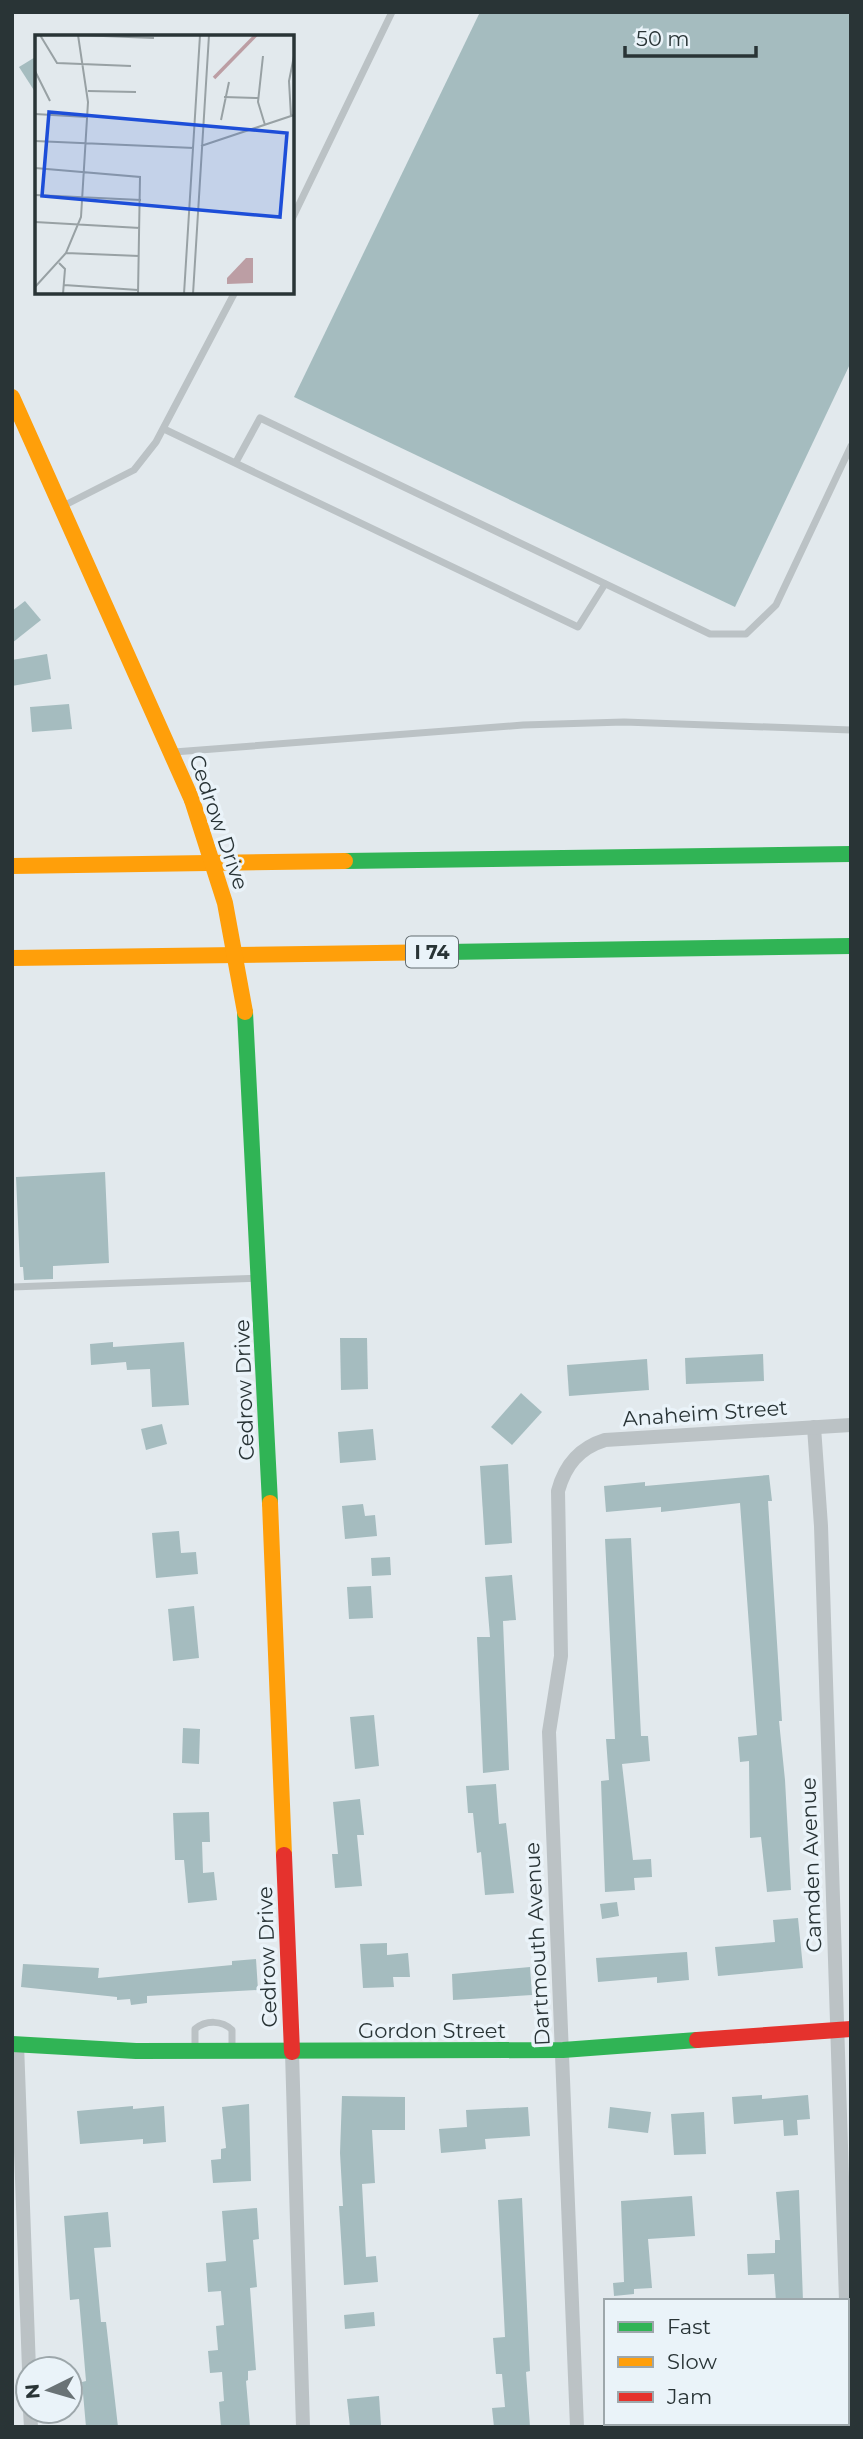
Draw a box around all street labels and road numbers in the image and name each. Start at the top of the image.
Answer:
street label: Cedrow Drive [184,751,254,893]
road number: I 74 [406,936,458,968]
street label: Cedrow Drive [229,1319,259,1461]
street label: Anaheim Street [622,1395,788,1431]
street label: Camden Avenue [795,1777,827,1953]
street label: Dartmouth Avenue [519,1841,555,2047]
street label: Cedrow Drive [252,1886,282,2028]
street label: Gordon Street [358,2018,506,2043]

